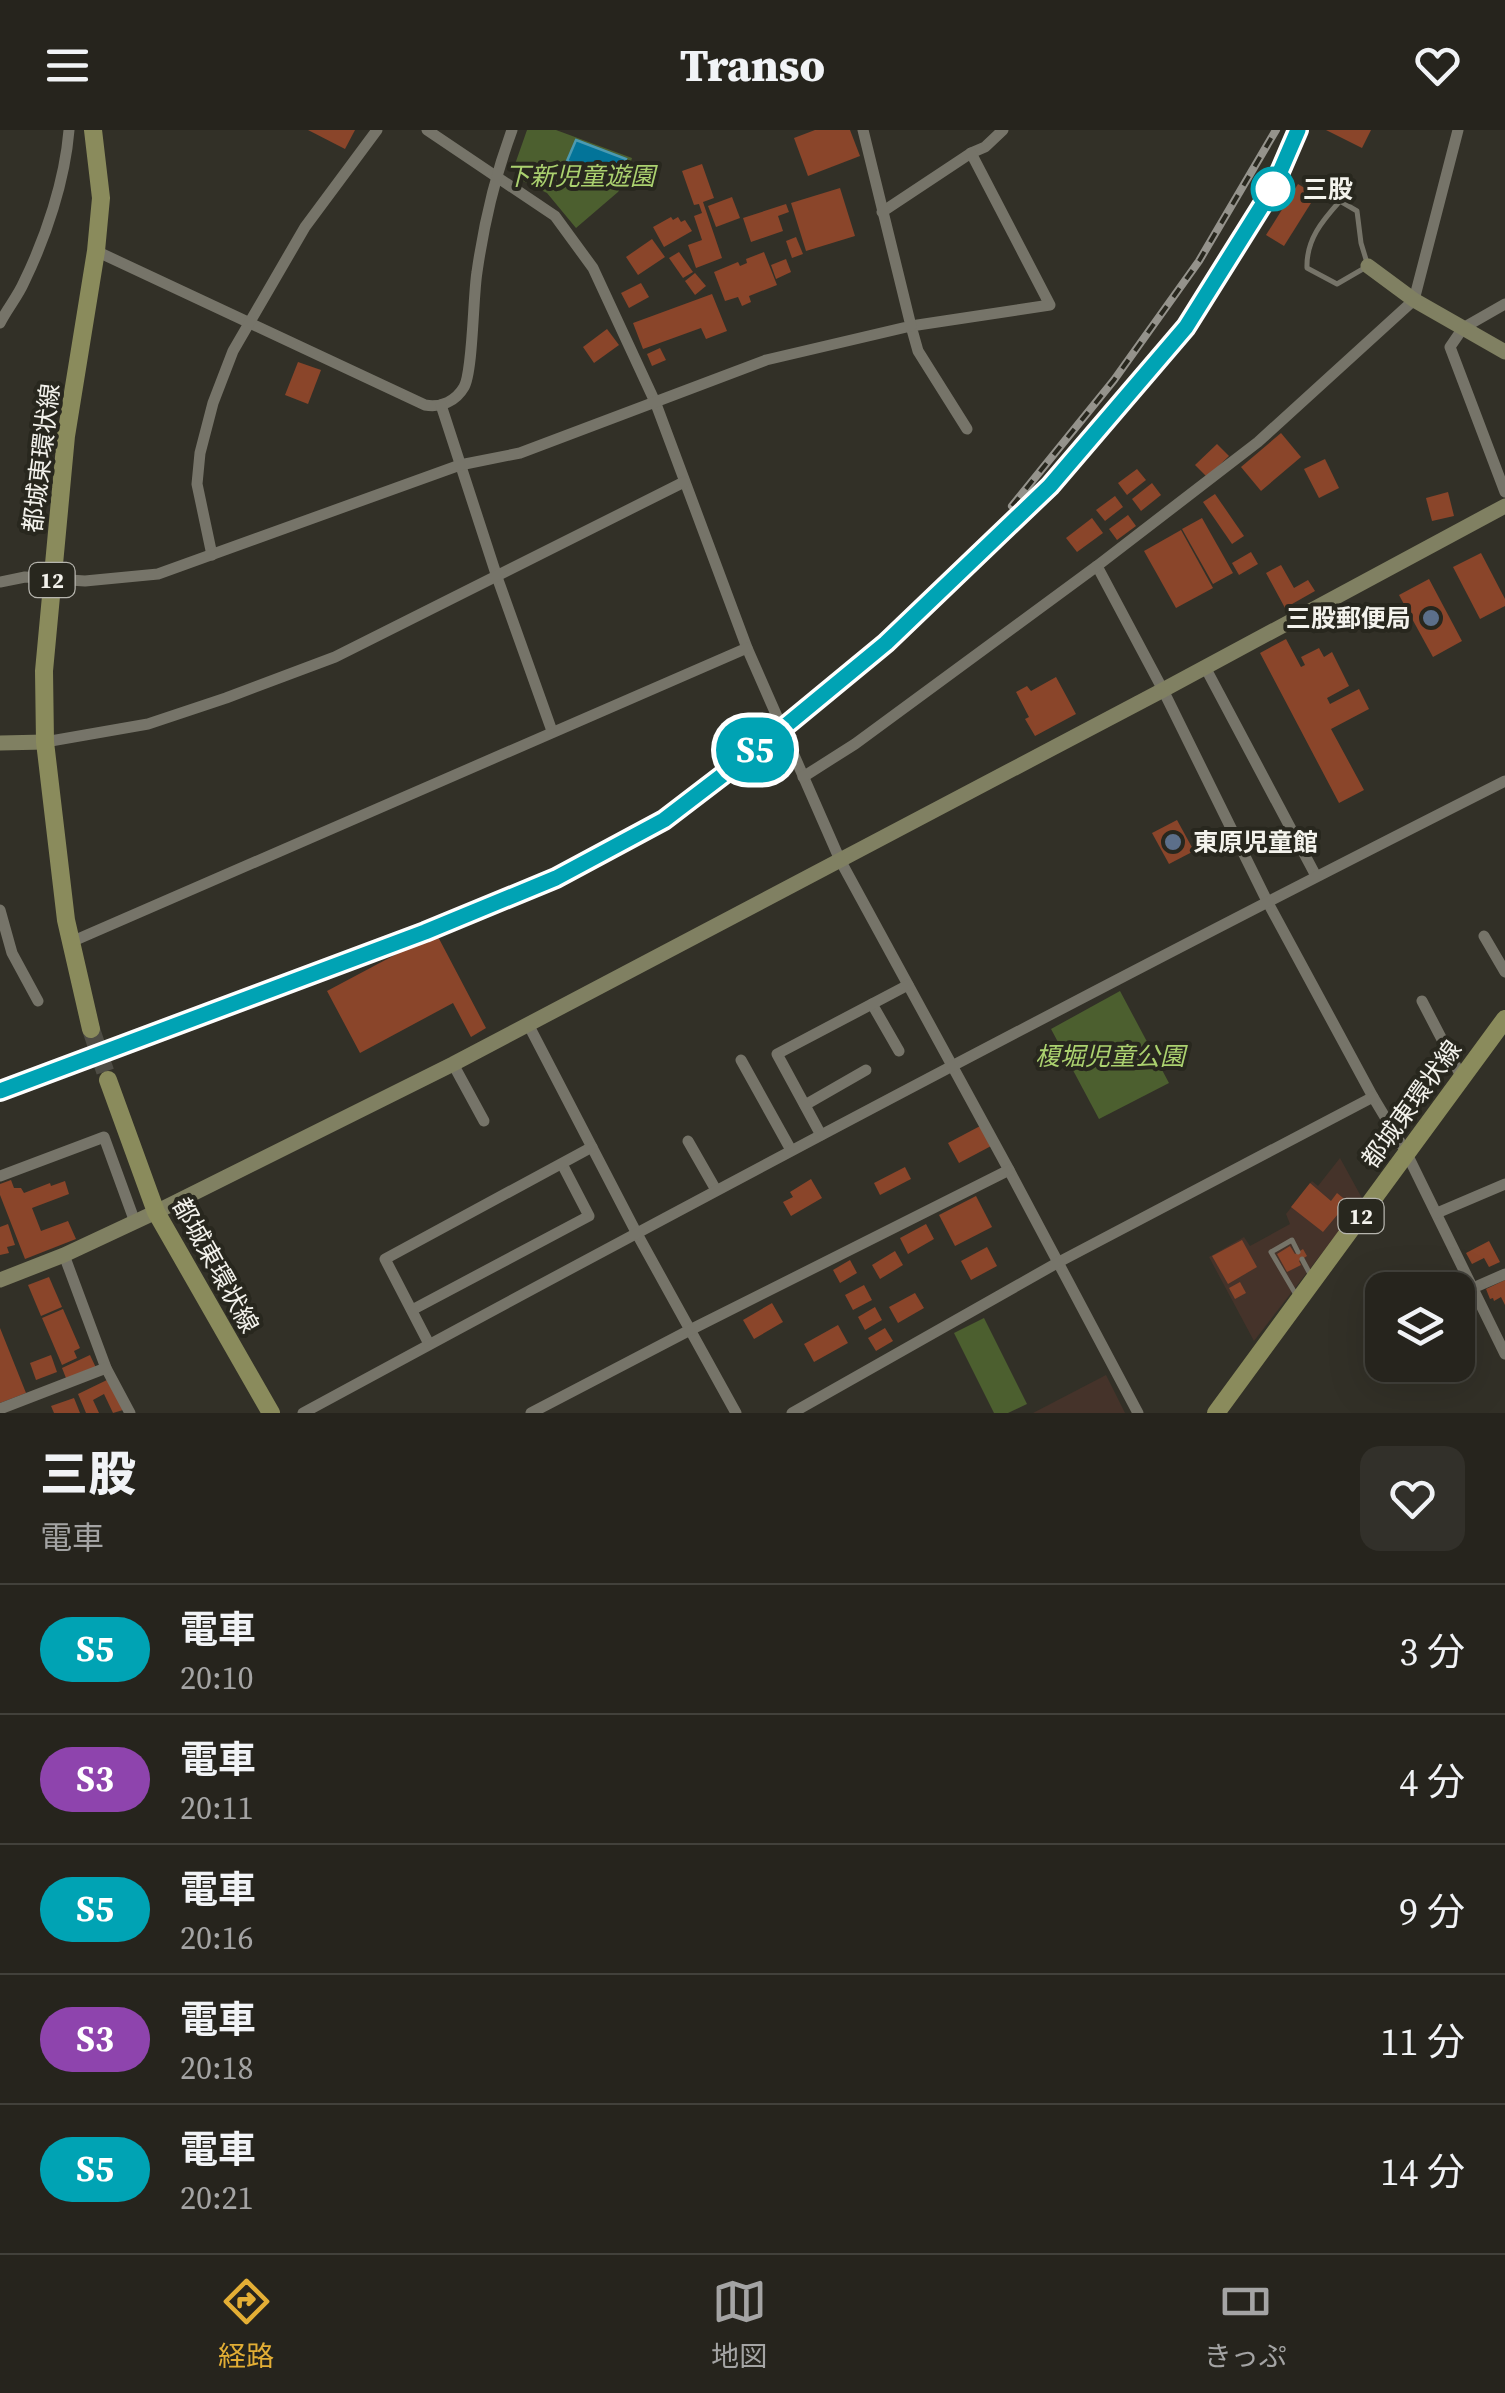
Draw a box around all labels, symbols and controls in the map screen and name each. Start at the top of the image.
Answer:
text: Transo [680,34,825,96]
icon: menu [40,38,95,93]
icon: heart [1410,38,1465,93]
park label: 下新児童遊園 [505,159,658,193]
marker: 三股 [1252,168,1294,210]
place label: 三股 [1303,172,1353,206]
street label: 都城東環状線 [15,381,67,535]
road number: 12 [30,563,74,597]
place label: 三股郵便局 [1286,601,1411,635]
marker: 三股郵便局 [1420,607,1442,629]
line badge: S5 [710,718,800,782]
text: S5 [736,726,774,774]
place label: 東原児童館 [1193,825,1318,859]
marker: 東原児童館 [1162,831,1184,853]
street label: 都城東環状線 [1353,1033,1469,1175]
park label: 榎堀児童公園 [1035,1039,1188,1073]
street label: 都城東環状線 [165,1191,267,1339]
road number: 12 [1338,1199,1384,1233]
map controls [1365,1272,1475,1382]
button: layers [1365,1272,1475,1382]
text: 三股 [40,1441,136,1507]
button: heart [1360,1446,1465,1551]
text: 電車 [40,1516,104,1560]
text: 電車 [180,1604,256,1656]
text: S5 [76,1625,114,1673]
text: 3 分 [1399,1626,1465,1678]
text: 20:10 [180,1656,254,1700]
text: 電車 [180,1734,256,1786]
text: S3 [76,1755,114,1803]
text: 4 分 [1399,1756,1465,1808]
text: 20:11 [180,1786,254,1830]
text: 電車 [180,1864,256,1916]
text: S5 [76,1885,114,1933]
text: 9 分 [1399,1886,1465,1938]
text: 20:16 [180,1916,254,1960]
text: 電車 [180,1994,256,2046]
text: S3 [76,2015,114,2063]
text: 11 分 [1380,2016,1465,2068]
text: 20:18 [180,2046,254,2090]
text: 電車 [180,2124,256,2176]
text: S5 [76,2145,114,2193]
text: 14 分 [1380,2146,1465,2198]
text: 20:21 [180,2176,254,2220]
tab: 経路 [218,2274,274,2375]
tab: 地図 [711,2274,767,2375]
tab: きっぷ [1204,2274,1287,2375]

